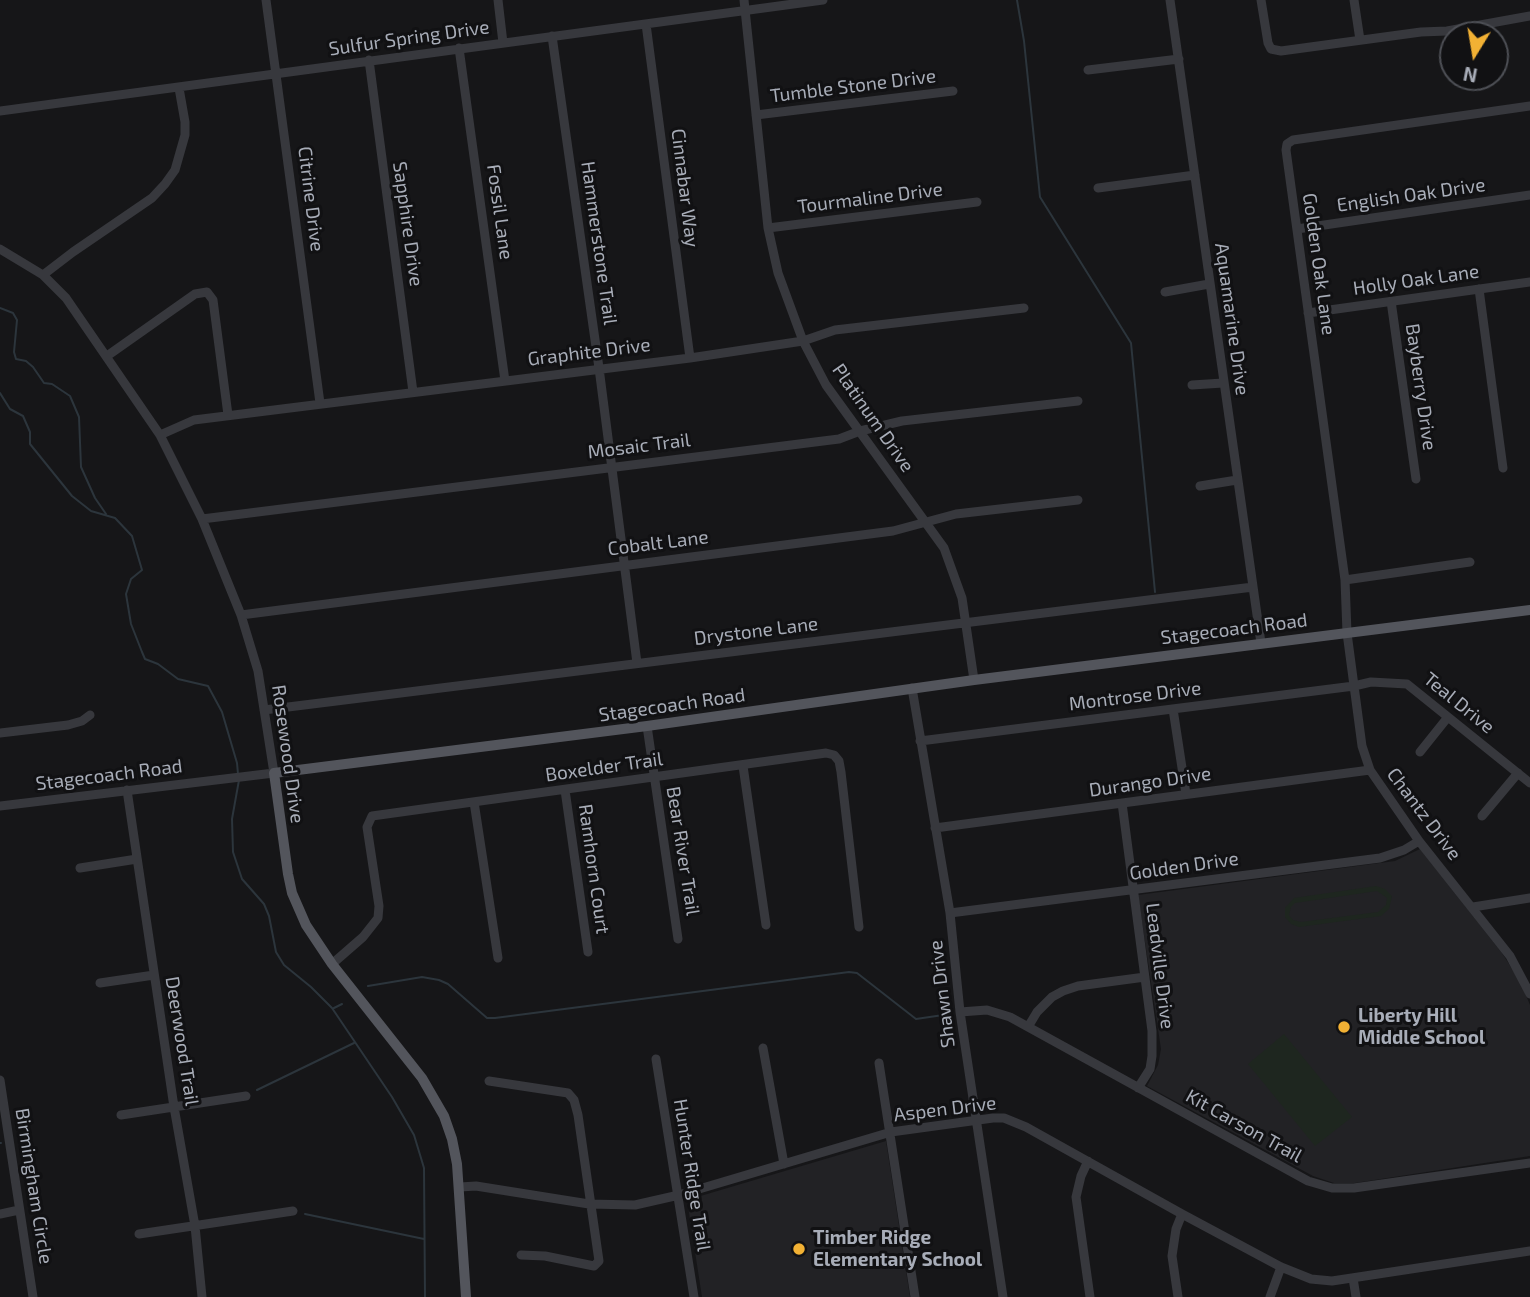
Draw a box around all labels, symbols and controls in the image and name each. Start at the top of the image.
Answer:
street label: Sulfur Spring Drive [327,15,491,61]
north arrow [1439,21,1509,91]
text: N [1461,63,1479,88]
street label: Tumble Stone Drive [769,65,937,107]
street label: Cinnabar Way [666,127,704,249]
street label: Citrine Drive [293,145,329,253]
street label: Sapphire Drive [388,160,428,288]
street label: Hammerstone Trail [576,160,622,326]
street label: Fossil Lane [482,163,518,261]
street label: English Oak Drive [1335,173,1487,217]
street label: Tourmaline Drive [796,178,944,218]
street label: Golden Oak Lane [1298,192,1340,336]
street label: Aquamarine Drive [1210,241,1254,397]
street label: Holly Oak Lane [1351,260,1481,300]
street label: Bayberry Drive [1401,322,1441,452]
street label: Graphite Drive [526,333,652,371]
street label: Platinum Drive [827,359,919,477]
street label: Mosaic Trail [586,428,692,464]
street label: Cobalt Lane [606,526,710,560]
street label: Stagecoach Road [1159,609,1309,649]
street label: Drystone Lane [693,612,819,650]
street label: Teal Drive [1419,668,1499,738]
street label: Montrose Drive [1068,677,1202,715]
street label: Rosewood Drive [267,683,309,825]
street label: Stagecoach Road [597,683,747,727]
street label: Boxelder Trail [544,747,664,787]
street label: Stagecoach Road [34,755,184,795]
street label: Durango Drive [1087,762,1213,802]
street label: Chantz Drive [1382,763,1466,865]
street label: Bear River Trail [662,785,704,917]
street label: Ramhorn Court [574,803,614,935]
street label: Golden Drive [1128,847,1240,885]
street label: Leadville Drive [1141,902,1179,1030]
street label: Shawn Drive [924,939,960,1049]
street label: Deerwood Trail [161,975,203,1107]
place label: Liberty Hill Middle School [1358,1005,1485,1049]
marker: Liberty Hill Middle School [1336,1019,1352,1035]
street label: Kit Carson Trail [1182,1085,1306,1167]
street label: Aspen Drive [892,1091,998,1127]
street label: Hunter Ridge Trail [669,1097,715,1253]
street label: Birmingham Circle [10,1106,58,1266]
place label: Timber Ridge Elementary School [813,1227,982,1271]
marker: Timber Ridge Elementary School [791,1241,807,1257]

